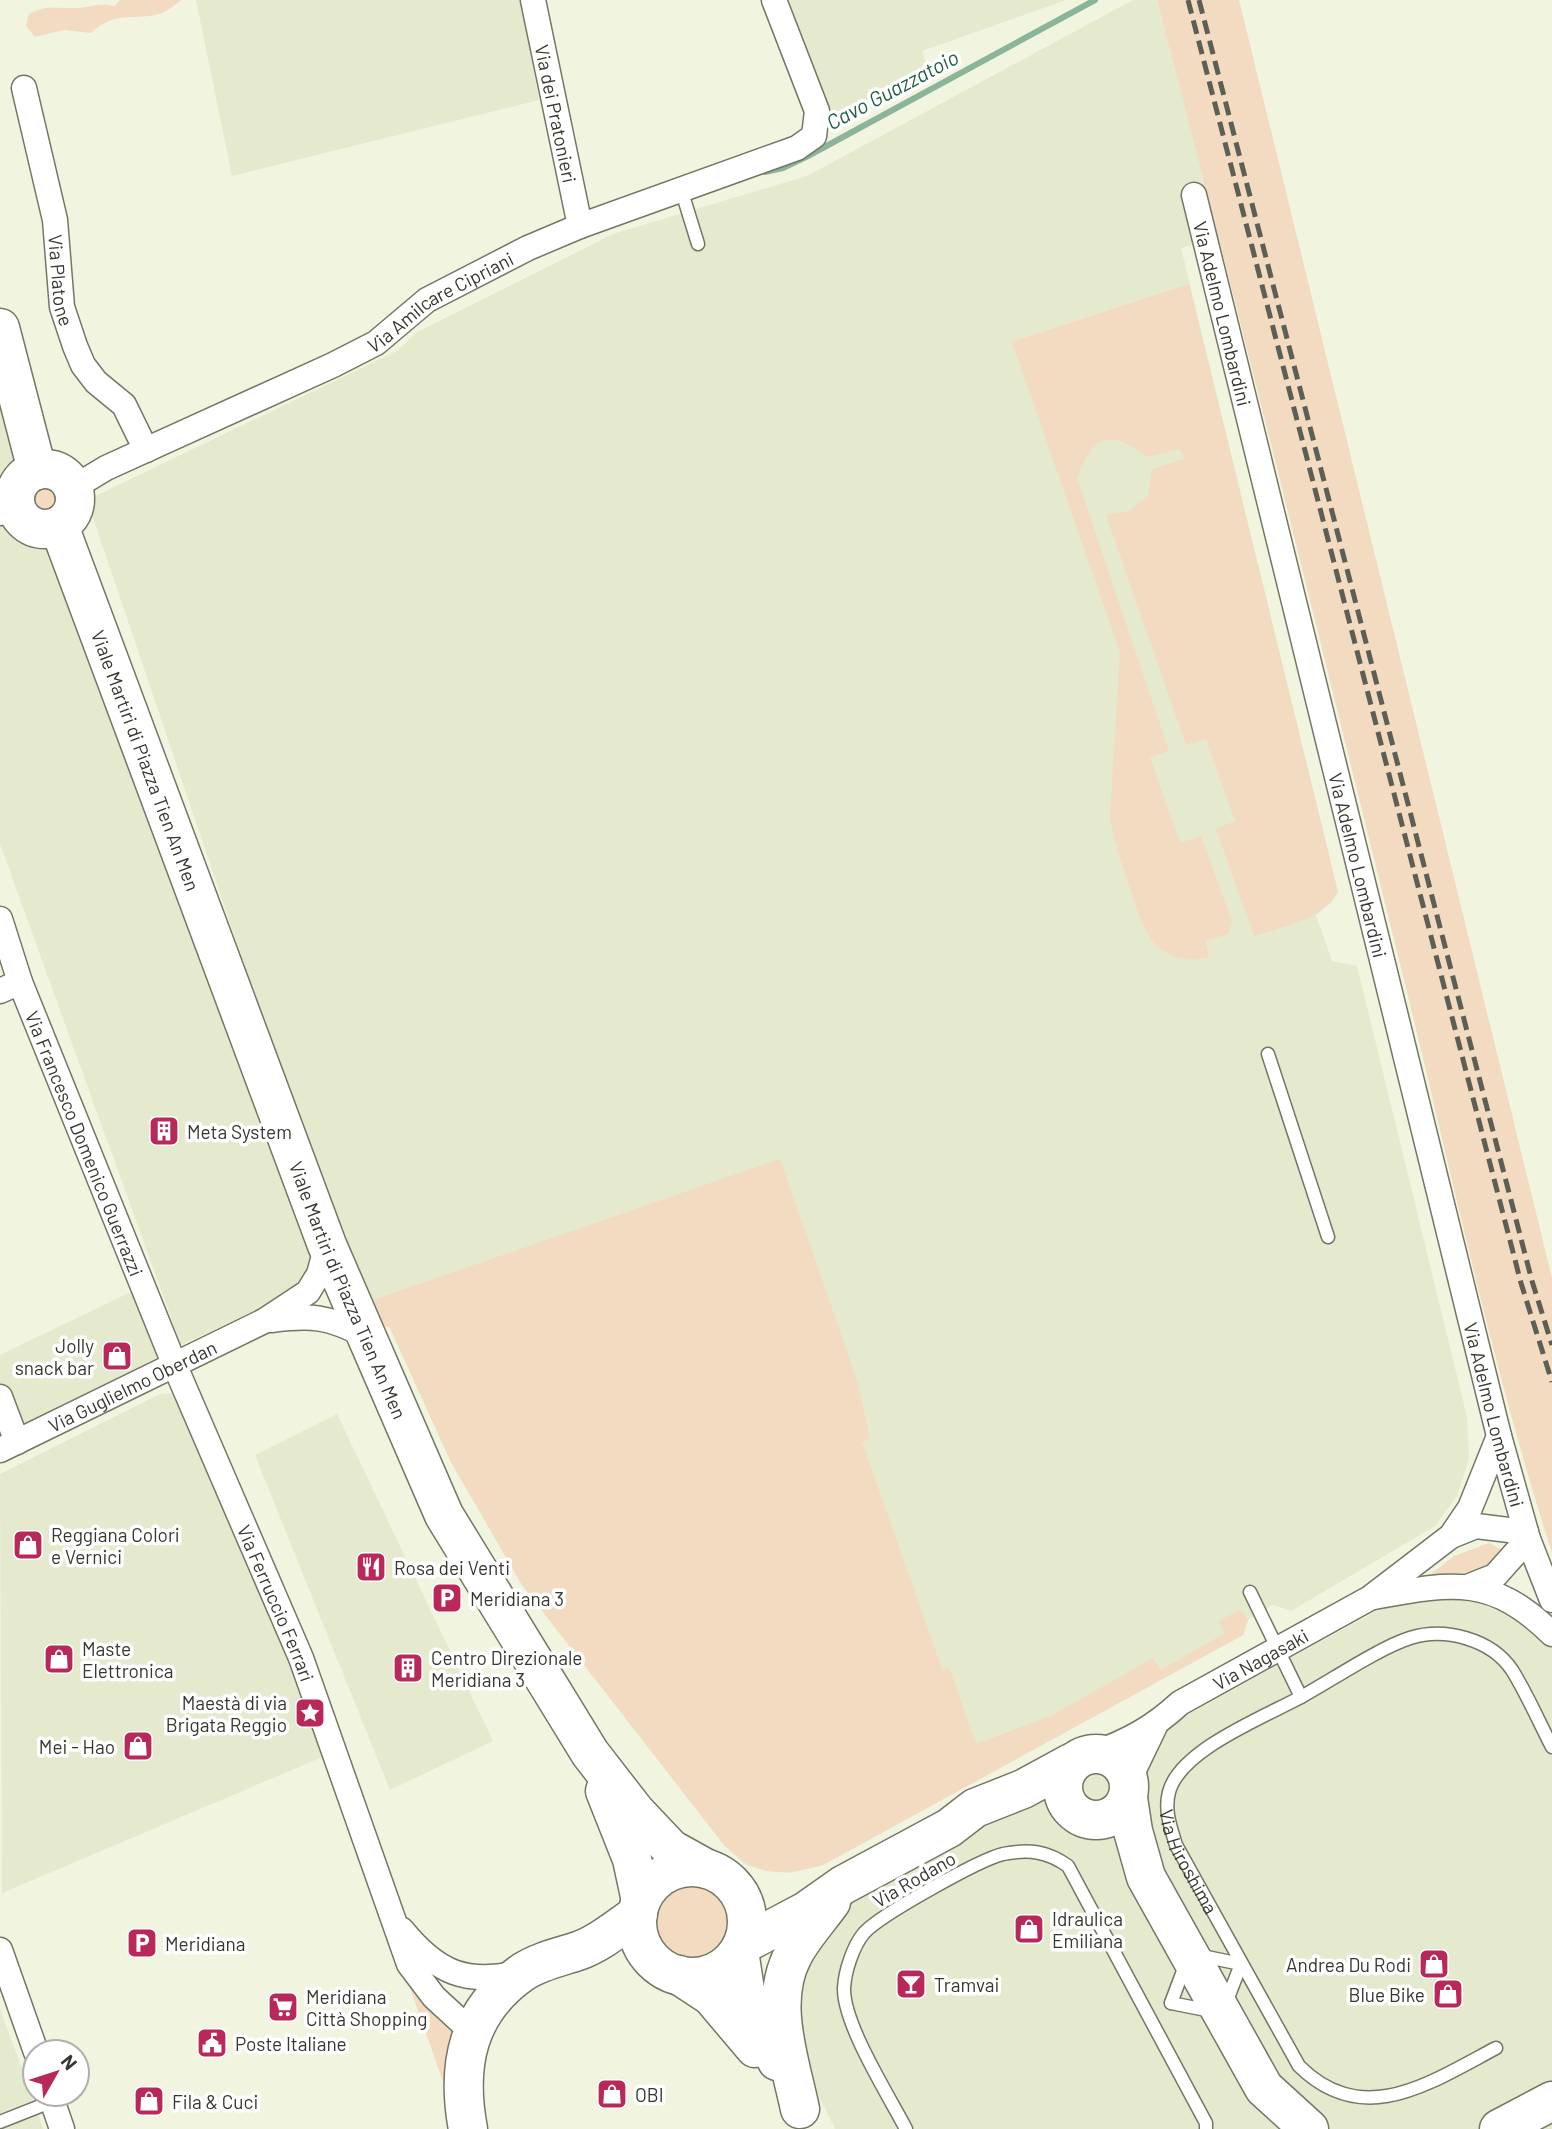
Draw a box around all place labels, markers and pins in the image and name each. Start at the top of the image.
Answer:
building icon: Meta System [147,1114,181,1148]
place label: Meta System [187,1120,292,1143]
place label: Jolly snack bar [15,1334,94,1379]
shop icon: Jolly snack bar [100,1339,134,1373]
place label: Reggiana Colori e Vernici [51,1523,180,1568]
shop icon: Reggiana Colori e Vernici [11,1528,45,1562]
restaurant icon: Rosa dei Venti [354,1550,388,1584]
place label: Rosa dei Venti [394,1556,510,1579]
parking icon: Meridiana 3 [430,1581,464,1615]
place label: Meridiana 3 [470,1587,564,1610]
place label: Maste Elettronica [82,1637,174,1682]
shop icon: Maste Elettronica [42,1642,76,1676]
place label: Centro Direzionale Meridiana 3 [431,1646,582,1691]
building icon: Centro Direzionale Meridiana 3 [391,1651,425,1685]
place label: Maestà di via Brigata Reggio [166,1691,287,1736]
place icon: Maestà di via Brigata Reggio [293,1696,327,1730]
shop icon: Mei - Hao [121,1729,155,1763]
place label: Mei - Hao [39,1735,115,1758]
place label: Idraulica Emiliana [1052,1907,1123,1952]
shop icon: Idraulica Emiliana [1012,1912,1046,1946]
parking icon: Meridiana [125,1926,159,1960]
place label: Meridiana [165,1932,245,1955]
shop icon: Andrea Du Rodi [1417,1947,1451,1981]
place label: Andrea Du Rodi [1286,1953,1411,1976]
bar icon: Tramvai [894,1967,928,2001]
place label: Tramvai [934,1973,999,1996]
shop icon: Blue Bike [1431,1977,1465,2011]
place label: Blue Bike [1349,1983,1425,2006]
place label: Meridiana Città Shopping [306,1985,428,2030]
supermarket icon: Meridiana Città Shopping [266,1990,300,2024]
public building icon: Poste Italiane [195,2026,229,2060]
place label: Poste Italiane [235,2032,347,2055]
shop icon: OBI [595,2077,629,2111]
place label: OBI [635,2083,664,2106]
shop icon: Fila & Cuci [132,2084,166,2118]
place label: Fila & Cuci [172,2090,258,2113]

